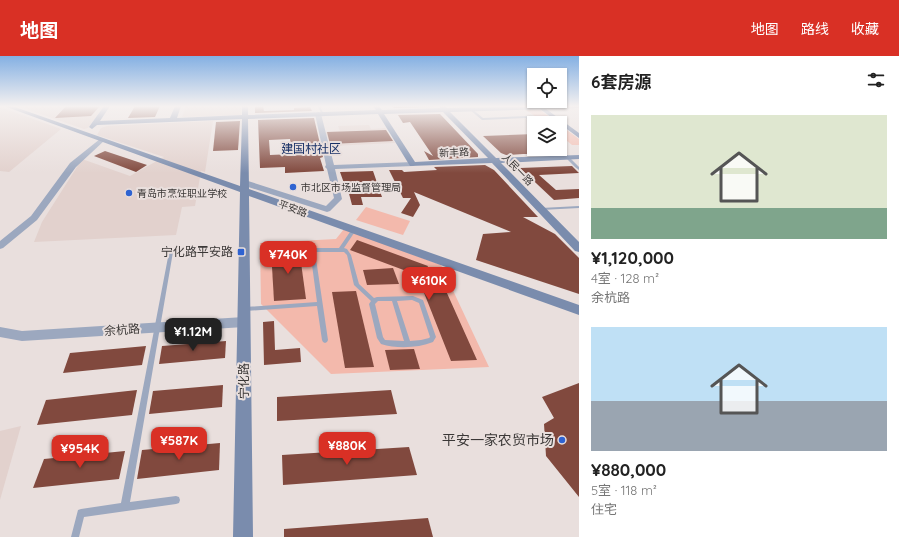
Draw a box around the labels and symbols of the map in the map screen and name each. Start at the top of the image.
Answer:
district label: 建国村社区 [281,141,341,156]
street label: 新丰路 [439,145,469,160]
street label: 人民一路 [499,150,536,188]
place label: 市北区市场监督管理局 [301,181,401,194]
marker: 市北区市场监督管理局 [288,182,298,192]
place label: 青岛市烹饪职业学校 [137,187,227,200]
marker: 青岛市烹饪职业学校 [124,188,134,198]
street label: 平安路 [277,197,309,220]
pin: ¥740K [260,241,316,275]
place label: 宁化路平安路 [161,244,233,259]
marker: 宁化路平安路 [236,247,246,257]
pin: ¥610K [401,267,457,301]
pin: ¥1.12M [160,318,226,352]
street label: 余杭路 [103,321,140,338]
street label: 宁化路 [236,363,251,399]
pin: ¥587K [151,427,207,461]
place label: 平安一家农贸市场 [442,431,554,449]
pin: ¥880K [319,432,375,466]
pin: ¥954K [52,435,108,469]
marker: 平安一家农贸市场 [557,435,567,445]

